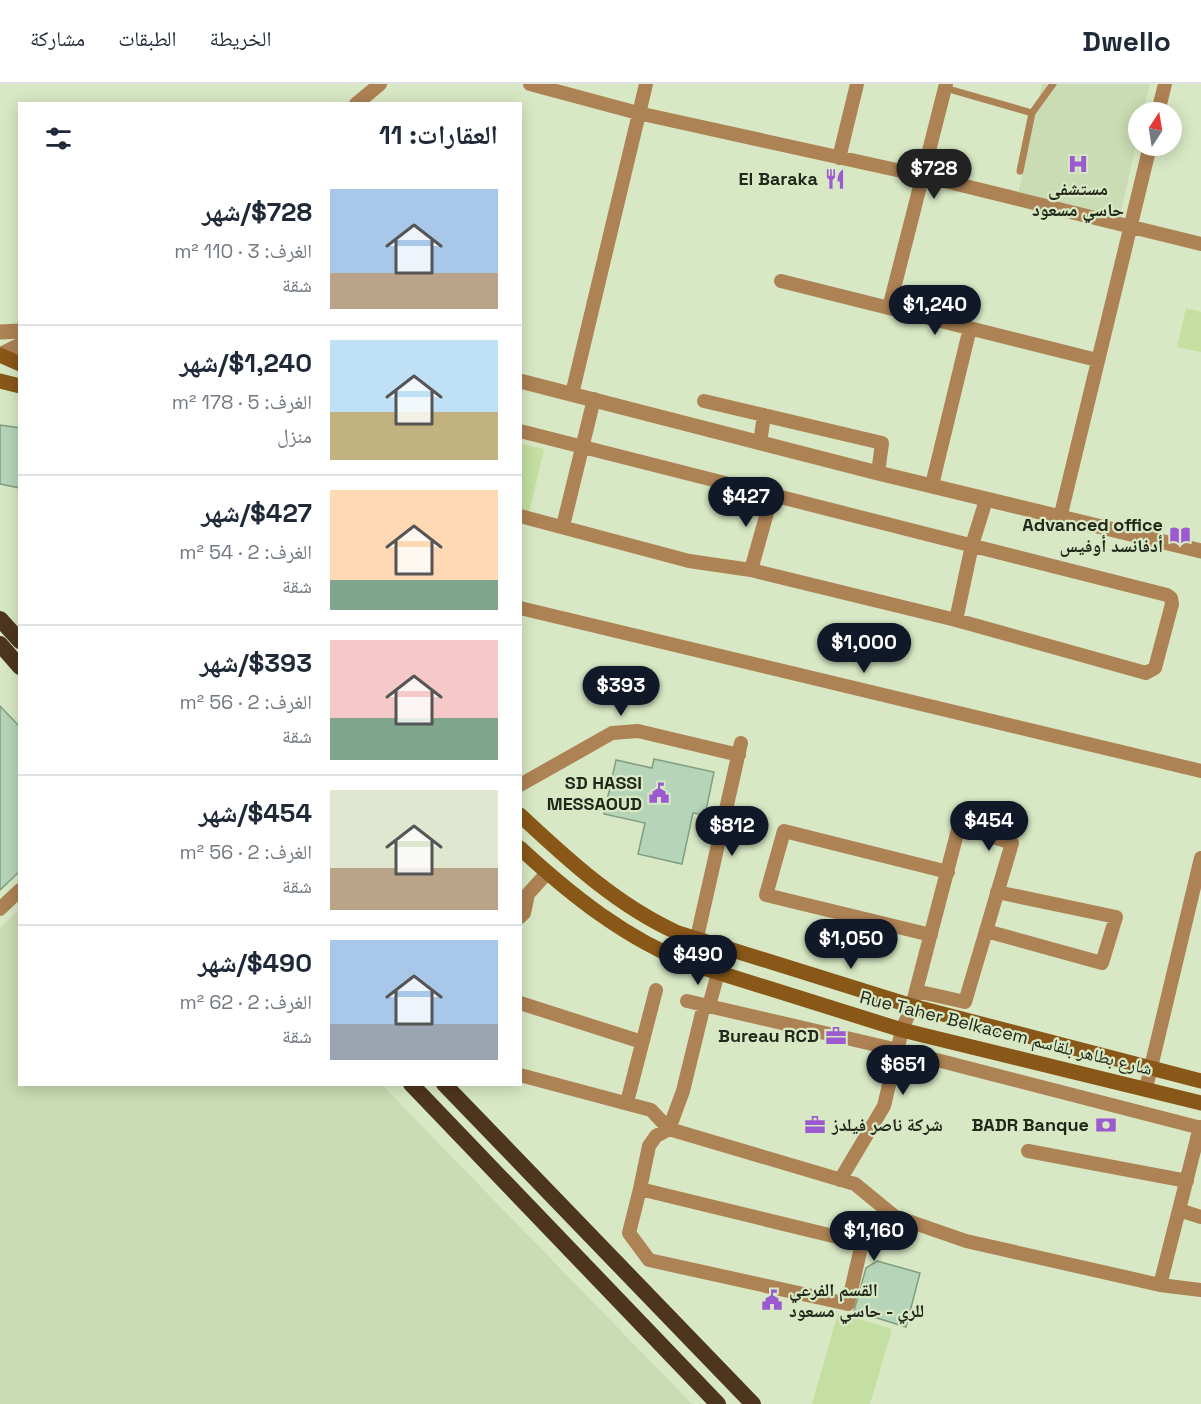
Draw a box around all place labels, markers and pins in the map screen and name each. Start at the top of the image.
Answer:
pin: $728 [898,149,970,200]
hospital icon: مستشفى حاسي مسعود [1066,152,1090,176]
place label: El Baraka [739,167,819,190]
restaurant icon: El Baraka [823,167,847,191]
place label: مستشفى حاسي مسعود [1032,177,1124,224]
pin: $1,240 [886,285,984,336]
pin: $427 [710,477,782,528]
place label: Advanced office أدفانسد أوفيس [1022,513,1163,557]
library icon: Advanced office أدفانسد أوفيس [1168,523,1192,547]
pin: $1,000 [815,623,913,674]
pin: $393 [585,666,657,717]
place label: SD HASSI MESSAOUD [547,771,642,815]
public building icon: SD HASSI MESSAOUD [647,781,671,805]
pin: $454 [953,801,1025,852]
pin: $812 [696,806,768,857]
pin: $1,050 [802,919,900,970]
pin: $490 [662,935,734,986]
place label: Bureau RCD [718,1024,819,1047]
office icon: Bureau RCD [824,1024,848,1048]
pin: $651 [867,1045,939,1096]
office icon: شركة ناصر فيلدز [803,1113,827,1137]
place label: شركة ناصر فيلدز [831,1113,943,1136]
place label: BADR Banque [971,1113,1089,1136]
bank icon: BADR Banque [1094,1113,1118,1137]
pin: $1,160 [825,1211,923,1262]
place label: القسم الفرعي للري - حاسي مسعود [789,1278,924,1325]
public building icon: القسم الفرعي للري - حاسي مسعود [760,1288,784,1312]

